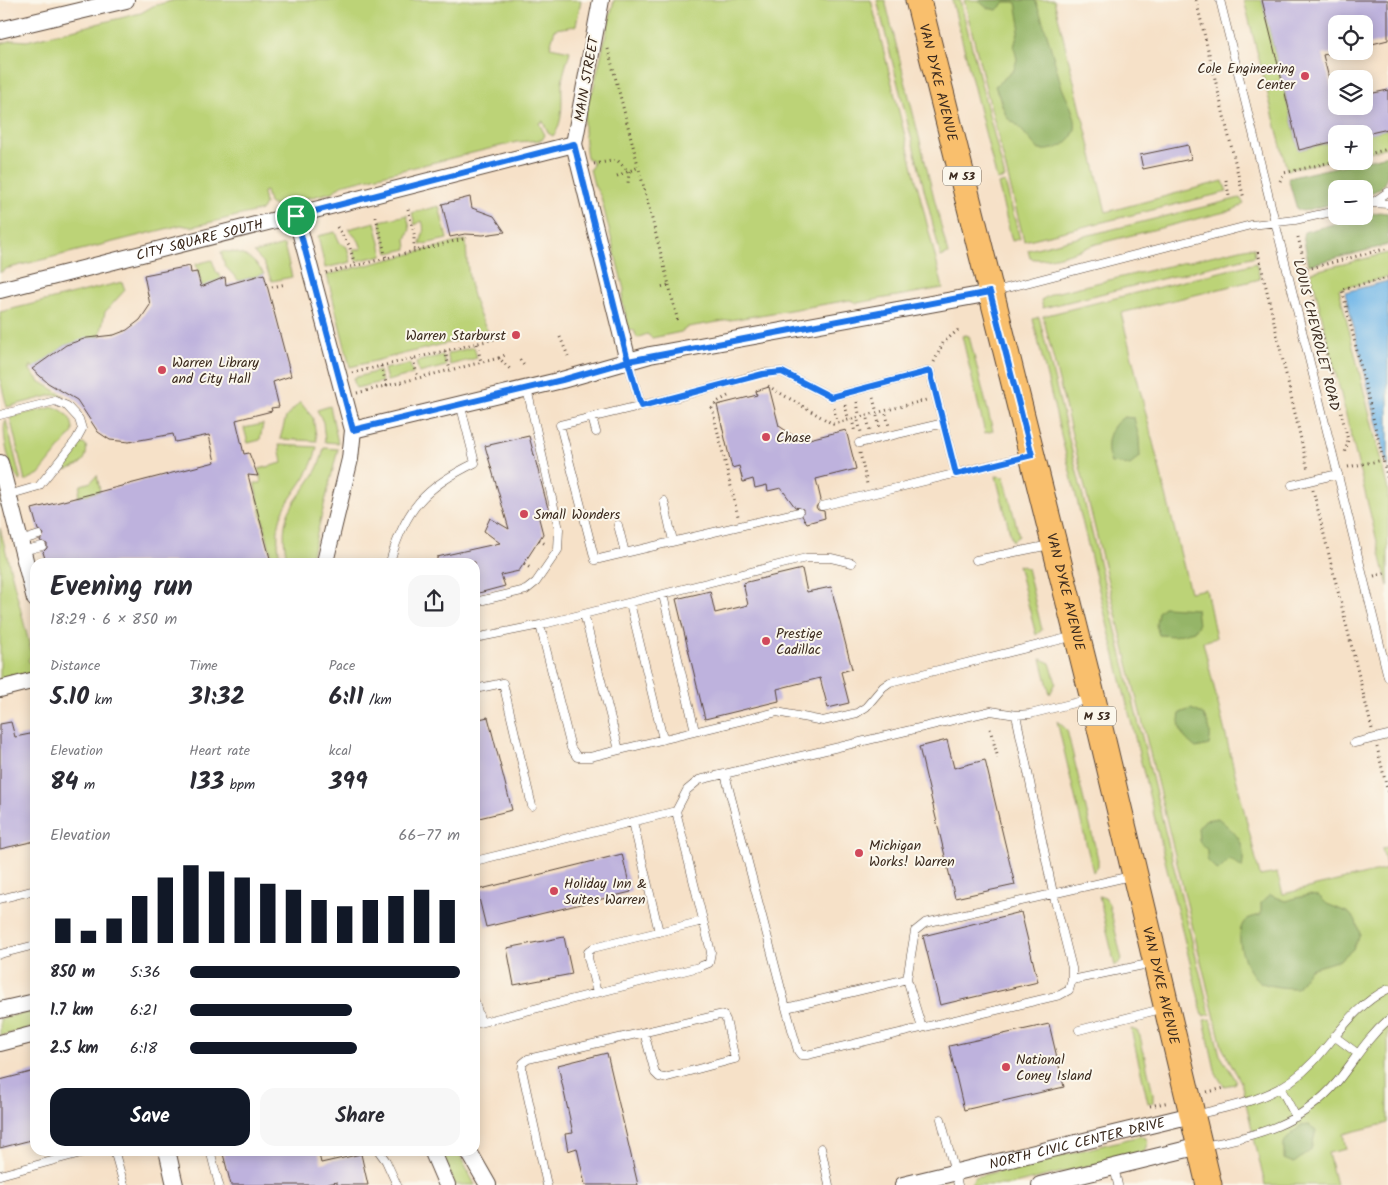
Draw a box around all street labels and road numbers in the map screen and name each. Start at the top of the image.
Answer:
street label: VAN DYKE AVENUE [912,22,963,145]
street label: MAIN STREET [569,33,606,123]
road number: M 53 [943,167,981,186]
street label: CITY SQUARE SOUTH [134,213,266,267]
street label: LOUIS CHEVROLET ROAD [1287,257,1345,413]
street label: VAN DYKE AVENUE [1040,531,1091,654]
road number: M 53 [1078,706,1116,726]
street label: VAN DYKE AVENUE [1136,924,1185,1048]
street label: NORTH CIVIC CENTER DRIVE [987,1112,1168,1176]

